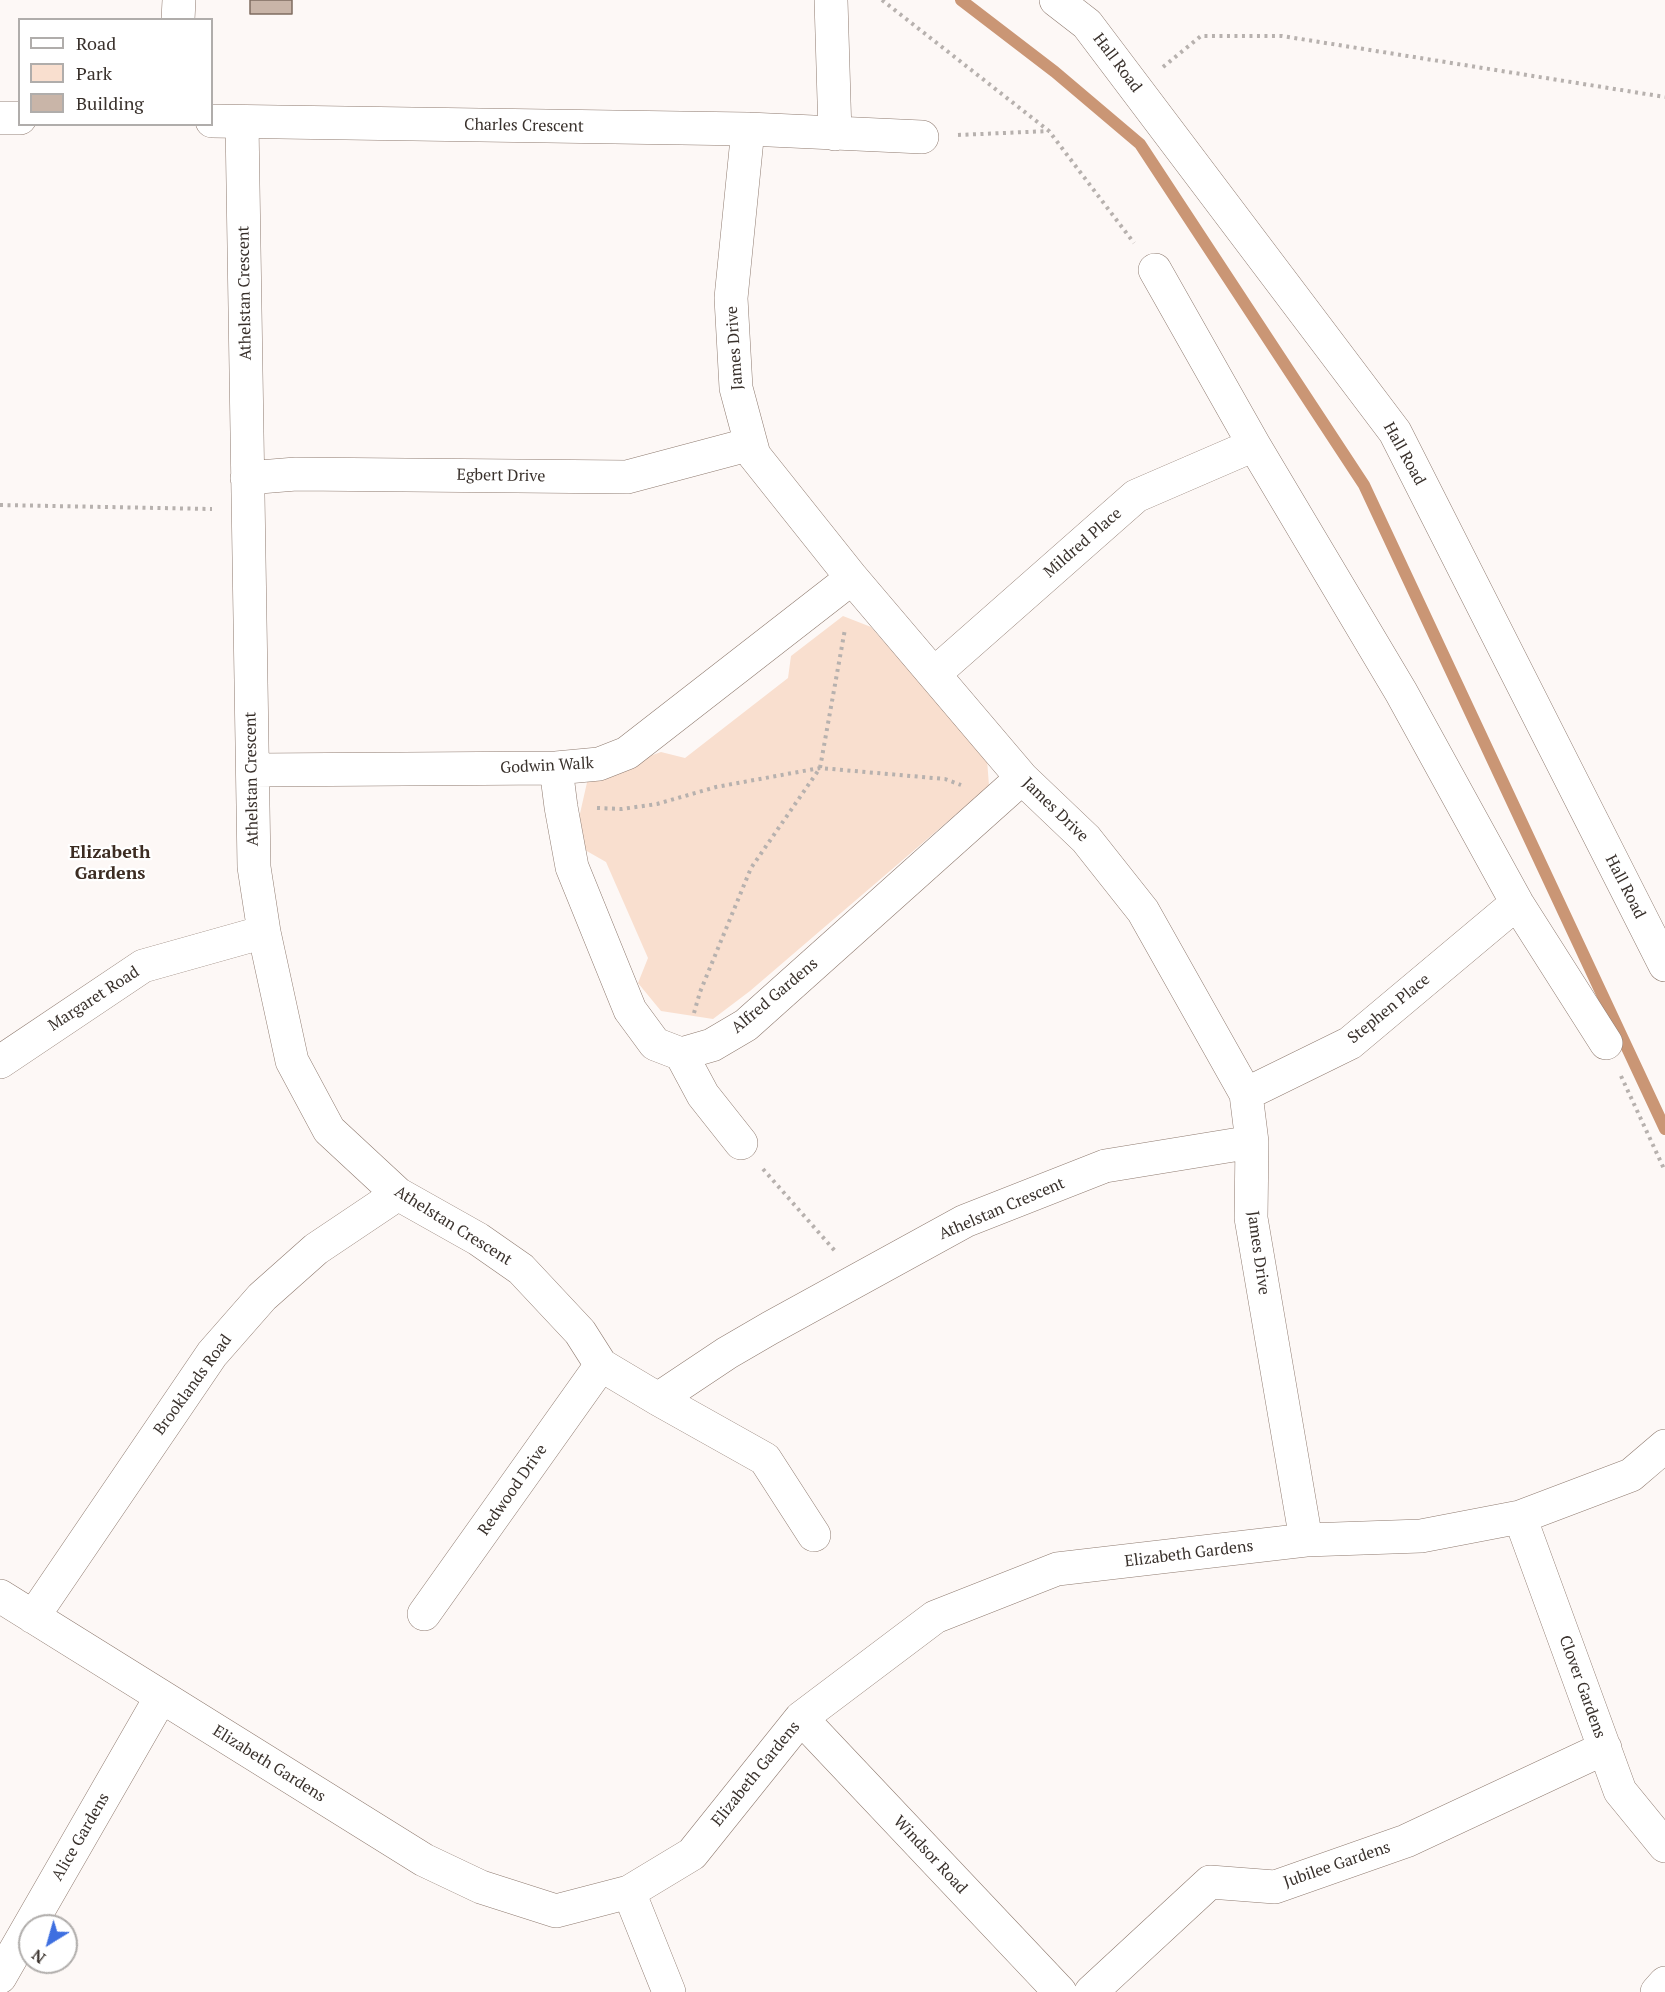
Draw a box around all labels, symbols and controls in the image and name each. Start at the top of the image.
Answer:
legend [18,18,213,126]
street label: Hall Road [1089,30,1145,96]
text: Road [76,31,116,55]
text: Park [76,61,112,85]
text: Building [76,91,144,115]
street label: Charles Crescent [464,115,584,137]
street label: Athelstan Crescent [234,225,256,361]
street label: James Drive [722,305,748,391]
street label: Hall Road [1379,419,1429,489]
street label: Egbert Drive [457,466,545,486]
street label: Mildred Place [1040,504,1126,582]
street label: Athelstan Crescent [241,711,263,847]
street label: Godwin Walk [500,754,594,778]
street label: James Drive [1018,774,1092,846]
district label: Elizabeth Gardens [69,842,151,884]
street label: Hall Road [1601,852,1649,922]
street label: Alfred Gardens [728,954,822,1038]
street label: Margaret Road [45,963,143,1035]
street label: Stephen Place [1344,970,1434,1048]
street label: Athelstan Crescent [936,1174,1068,1244]
street label: Athelstan Crescent [391,1182,515,1270]
street label: James Drive [1243,1210,1273,1296]
street label: Brooklands Road [150,1331,236,1439]
street label: Redwood Drive [474,1441,552,1539]
street label: Elizabeth Gardens [1124,1537,1254,1571]
street label: Clover Gardens [1554,1633,1610,1741]
street label: Elizabeth Gardens [708,1718,804,1830]
street label: Elizabeth Gardens [209,1722,329,1806]
street label: Alice Gardens [48,1790,114,1884]
street label: Windsor Road [889,1812,971,1898]
street label: Jubilee Gardens [1281,1838,1393,1892]
north arrow [18,1914,78,1974]
text: N [27,1944,50,1969]

